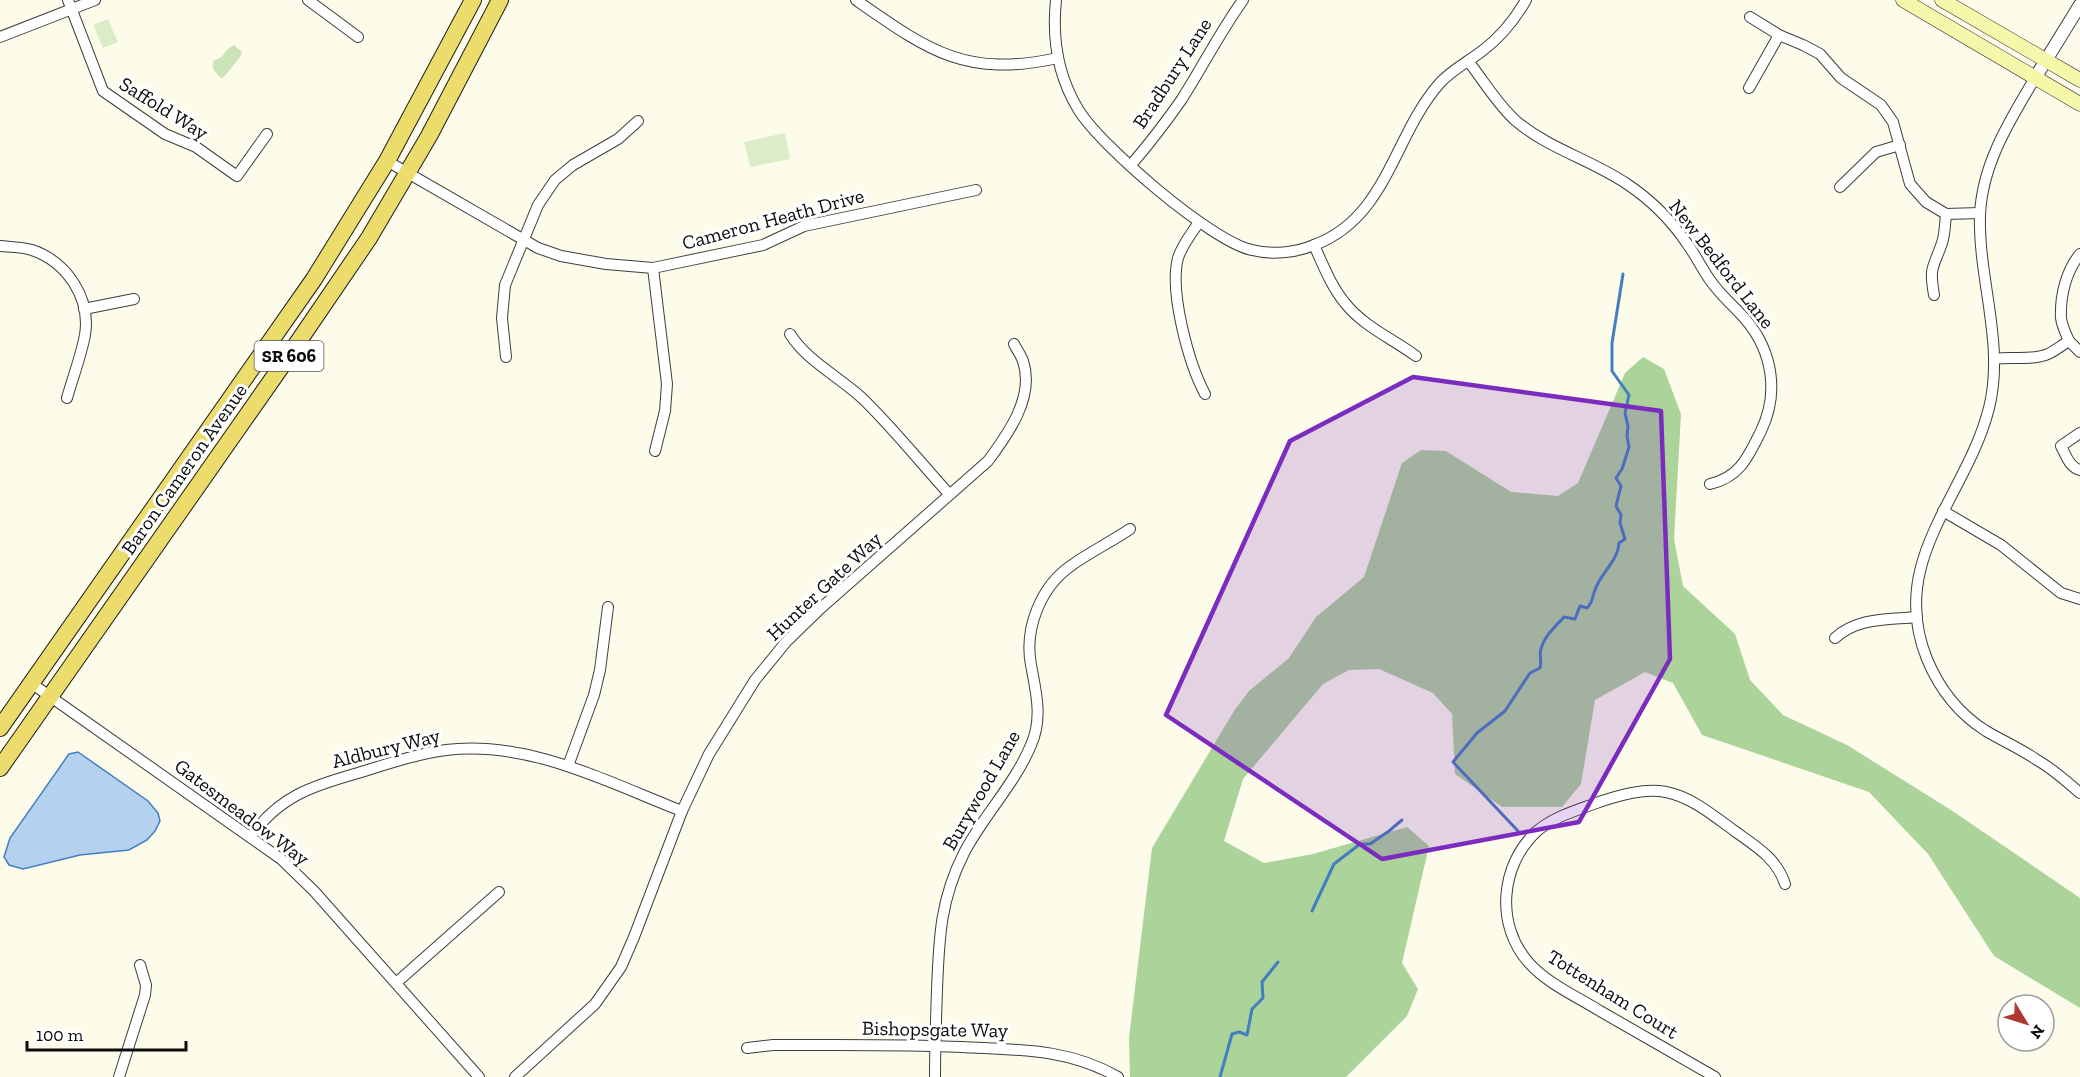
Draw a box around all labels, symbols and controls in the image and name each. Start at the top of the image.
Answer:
street label: Bradbury Lane [1127,13,1217,133]
street label: Saffold Way [115,71,213,145]
street label: Cameron Heath Drive [679,183,867,255]
street label: New Bedford Lane [1664,195,1780,333]
road number: SR 606 [254,341,324,371]
street label: Baron Cameron Avenue [116,379,252,559]
street label: Hunter Gate Way [762,526,887,645]
street label: Aldbury Way [330,723,443,773]
street label: Burywood Lane [937,726,1025,854]
street label: Gatesmeadow Way [170,754,315,871]
street label: Tottenham Court [1543,944,1683,1044]
north arrow [1996,993,2056,1053]
scale bar [27,1014,186,1052]
street label: Bishopsgate Way [862,1016,1009,1042]
text: N [2026,1021,2049,1043]
text: 100 m [36,1024,84,1046]

